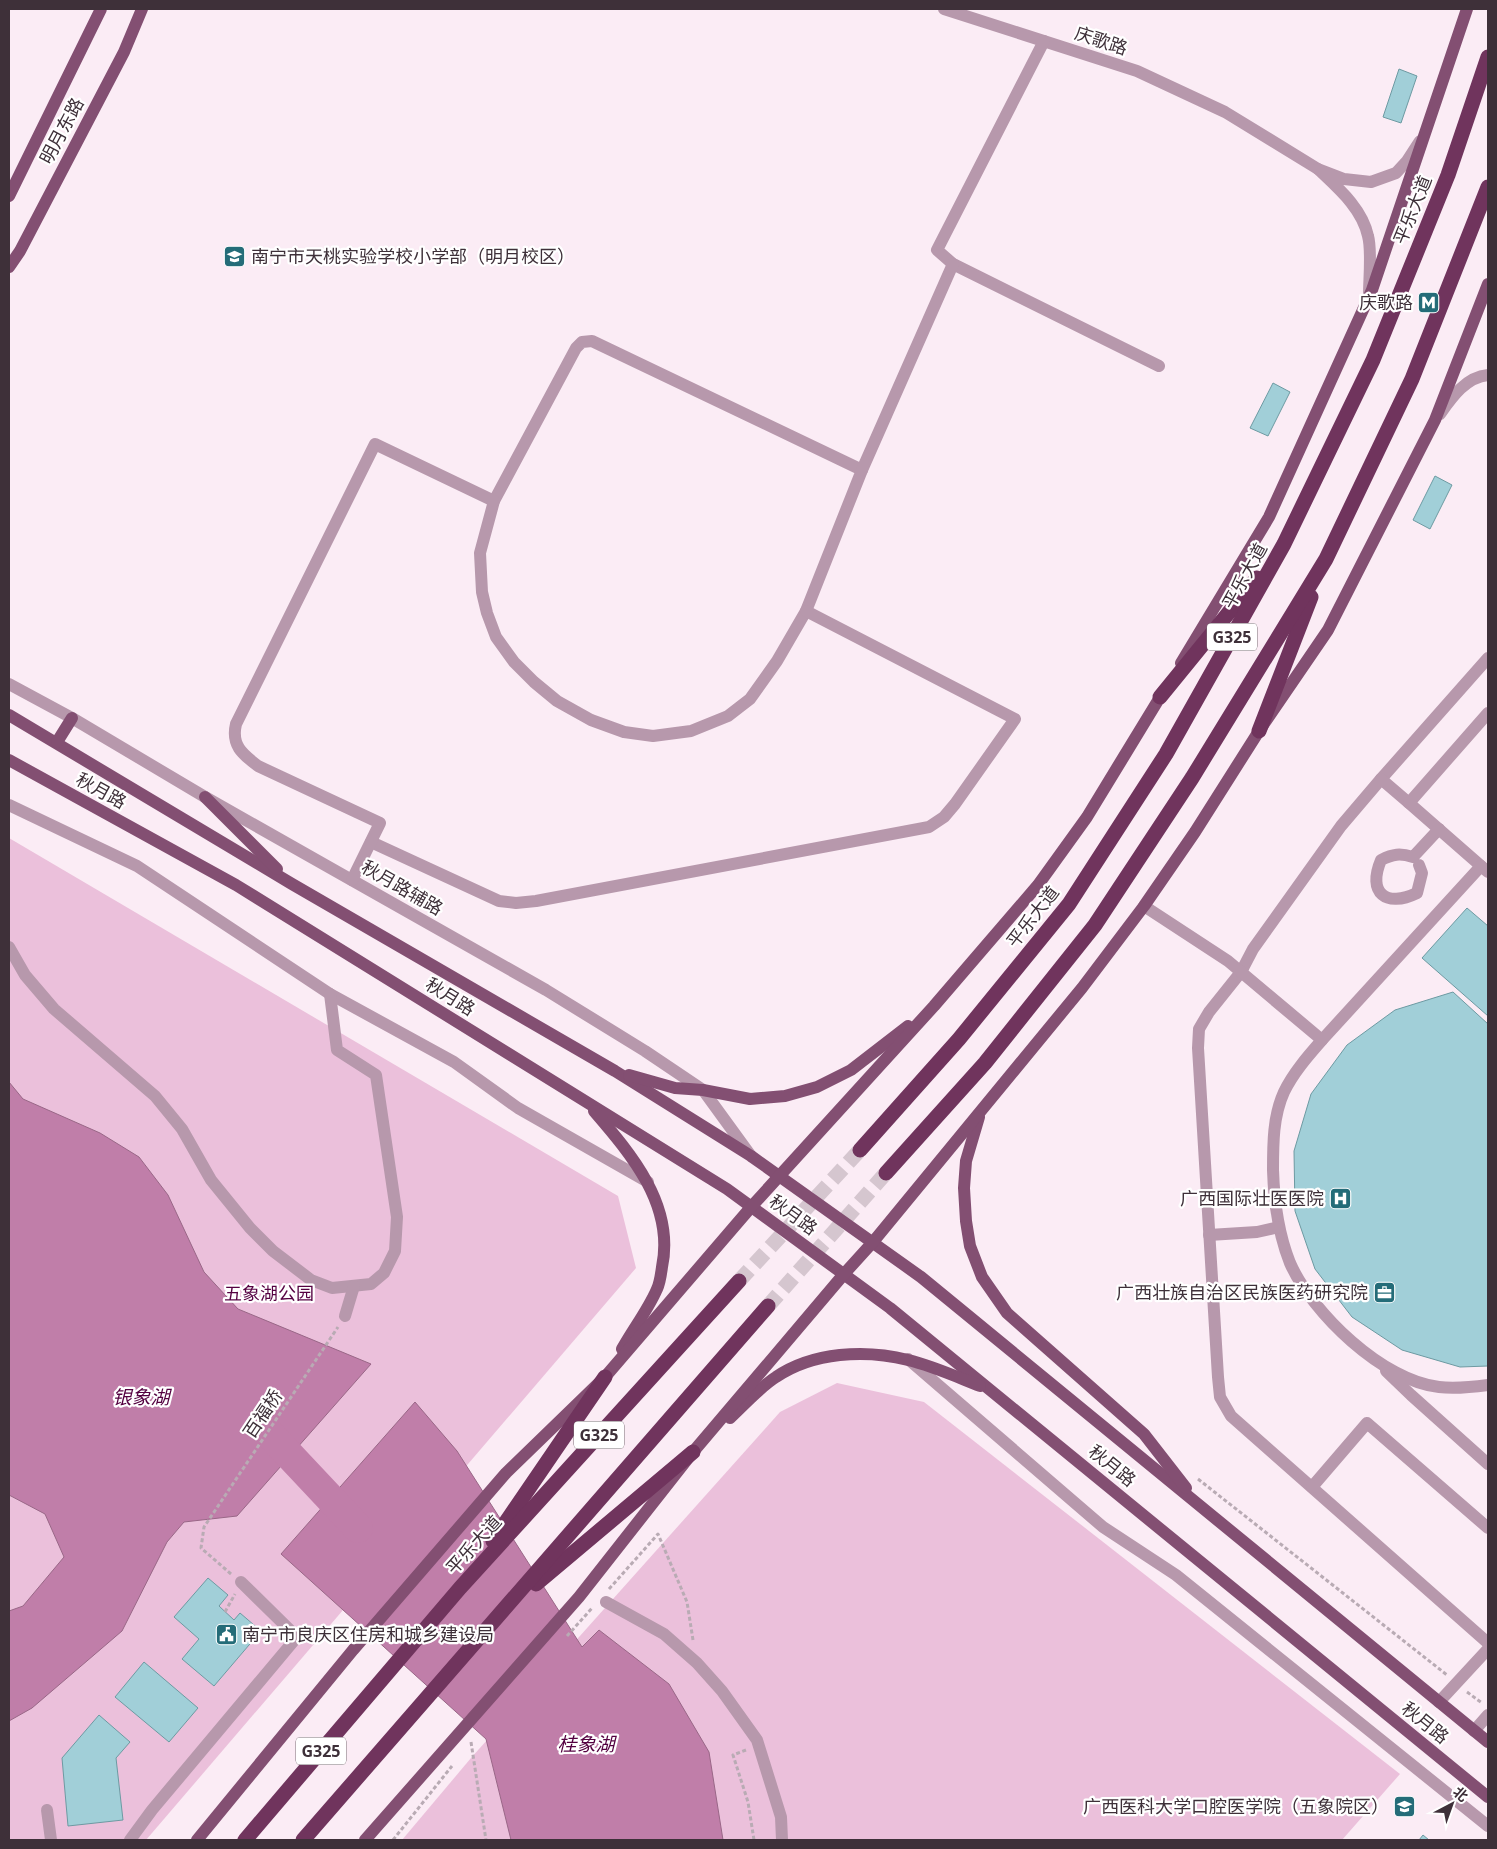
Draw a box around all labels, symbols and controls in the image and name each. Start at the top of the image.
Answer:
street label: 庆歌路 [1072,20,1131,60]
street label: 明月东路 [34,93,89,168]
street label: 平乐大道 [1387,172,1437,247]
place label: 南宁市天桃实验学校小学部（明月校区） [251,244,575,268]
school or university icon: 南宁市天桃实验学校小学部（明月校区） [223,245,247,269]
place label: 庆歌路 [1359,290,1413,314]
metro station icon: 庆歌路 [1417,291,1441,315]
street label: 平乐大道 [1216,538,1272,613]
road number: G325 [1207,624,1257,650]
street label: 秋月路 [72,767,131,814]
street label: 秋月路辅路 [358,854,447,920]
street label: 平乐大道 [1001,881,1064,952]
street label: 秋月路 [421,972,480,1021]
place label: 广西国际壮医医院 [1180,1186,1324,1210]
hospital icon: 广西国际壮医医院 [1328,1187,1352,1211]
street label: 秋月路 [765,1189,822,1240]
place label: 广西壮族自治区民族医药研究院 [1116,1280,1368,1304]
park label: 五象湖公园 [224,1281,314,1305]
office icon: 广西壮族自治区民族医药研究院 [1372,1281,1396,1305]
water label: 银象湖 [112,1384,172,1410]
street label: 百福桥 [237,1384,287,1443]
road number: G325 [574,1422,624,1448]
street label: 秋月路 [1084,1439,1141,1492]
street label: 平乐大道 [440,1510,506,1579]
place label: 南宁市良庆区住房和城乡建设局 [242,1622,494,1646]
public building icon: 南宁市良庆区住房和城乡建设局 [214,1623,238,1647]
street label: 秋月路 [1397,1696,1454,1749]
water label: 桂象湖 [557,1731,617,1757]
road number: G325 [296,1738,346,1764]
north arrow [1427,1779,1477,1829]
text: 北 [1449,1782,1472,1806]
place label: 广西医科大学口腔医学院（五象院区） [1083,1794,1389,1818]
school or university icon: 广西医科大学口腔医学院（五象院区） [1393,1795,1417,1819]

